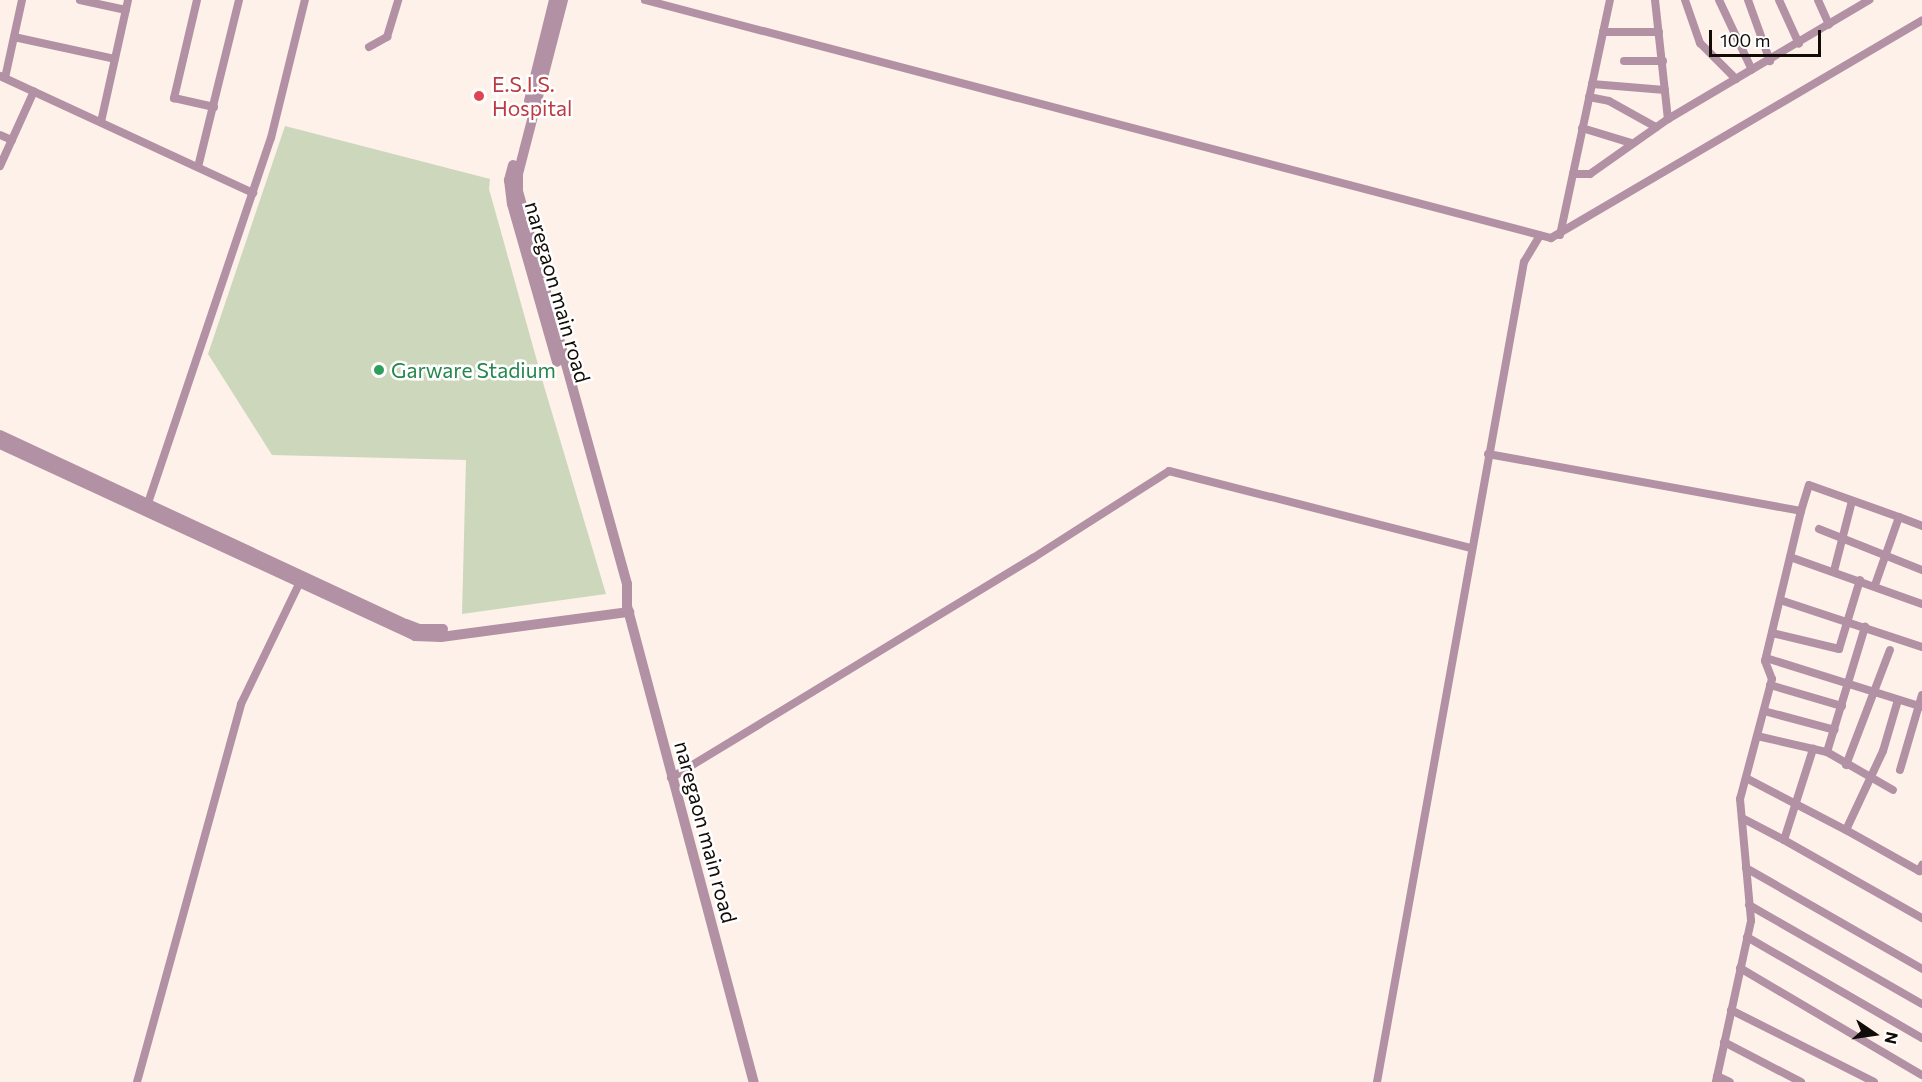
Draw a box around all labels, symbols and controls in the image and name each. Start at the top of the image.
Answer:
scale bar [1712,18,1824,56]
text: 100 m [1720,29,1770,51]
place label: E.S.I.S. Hospital [492,71,572,121]
marker: E.S.I.S. Hospital [470,87,488,105]
street label: naregaon main road [520,198,596,386]
place label: Garware Stadium [391,357,556,383]
marker: Garware Stadium [372,363,386,377]
street label: naregaon main road [670,738,742,926]
north arrow [1844,1004,1904,1064]
text: N [1881,1030,1903,1046]

